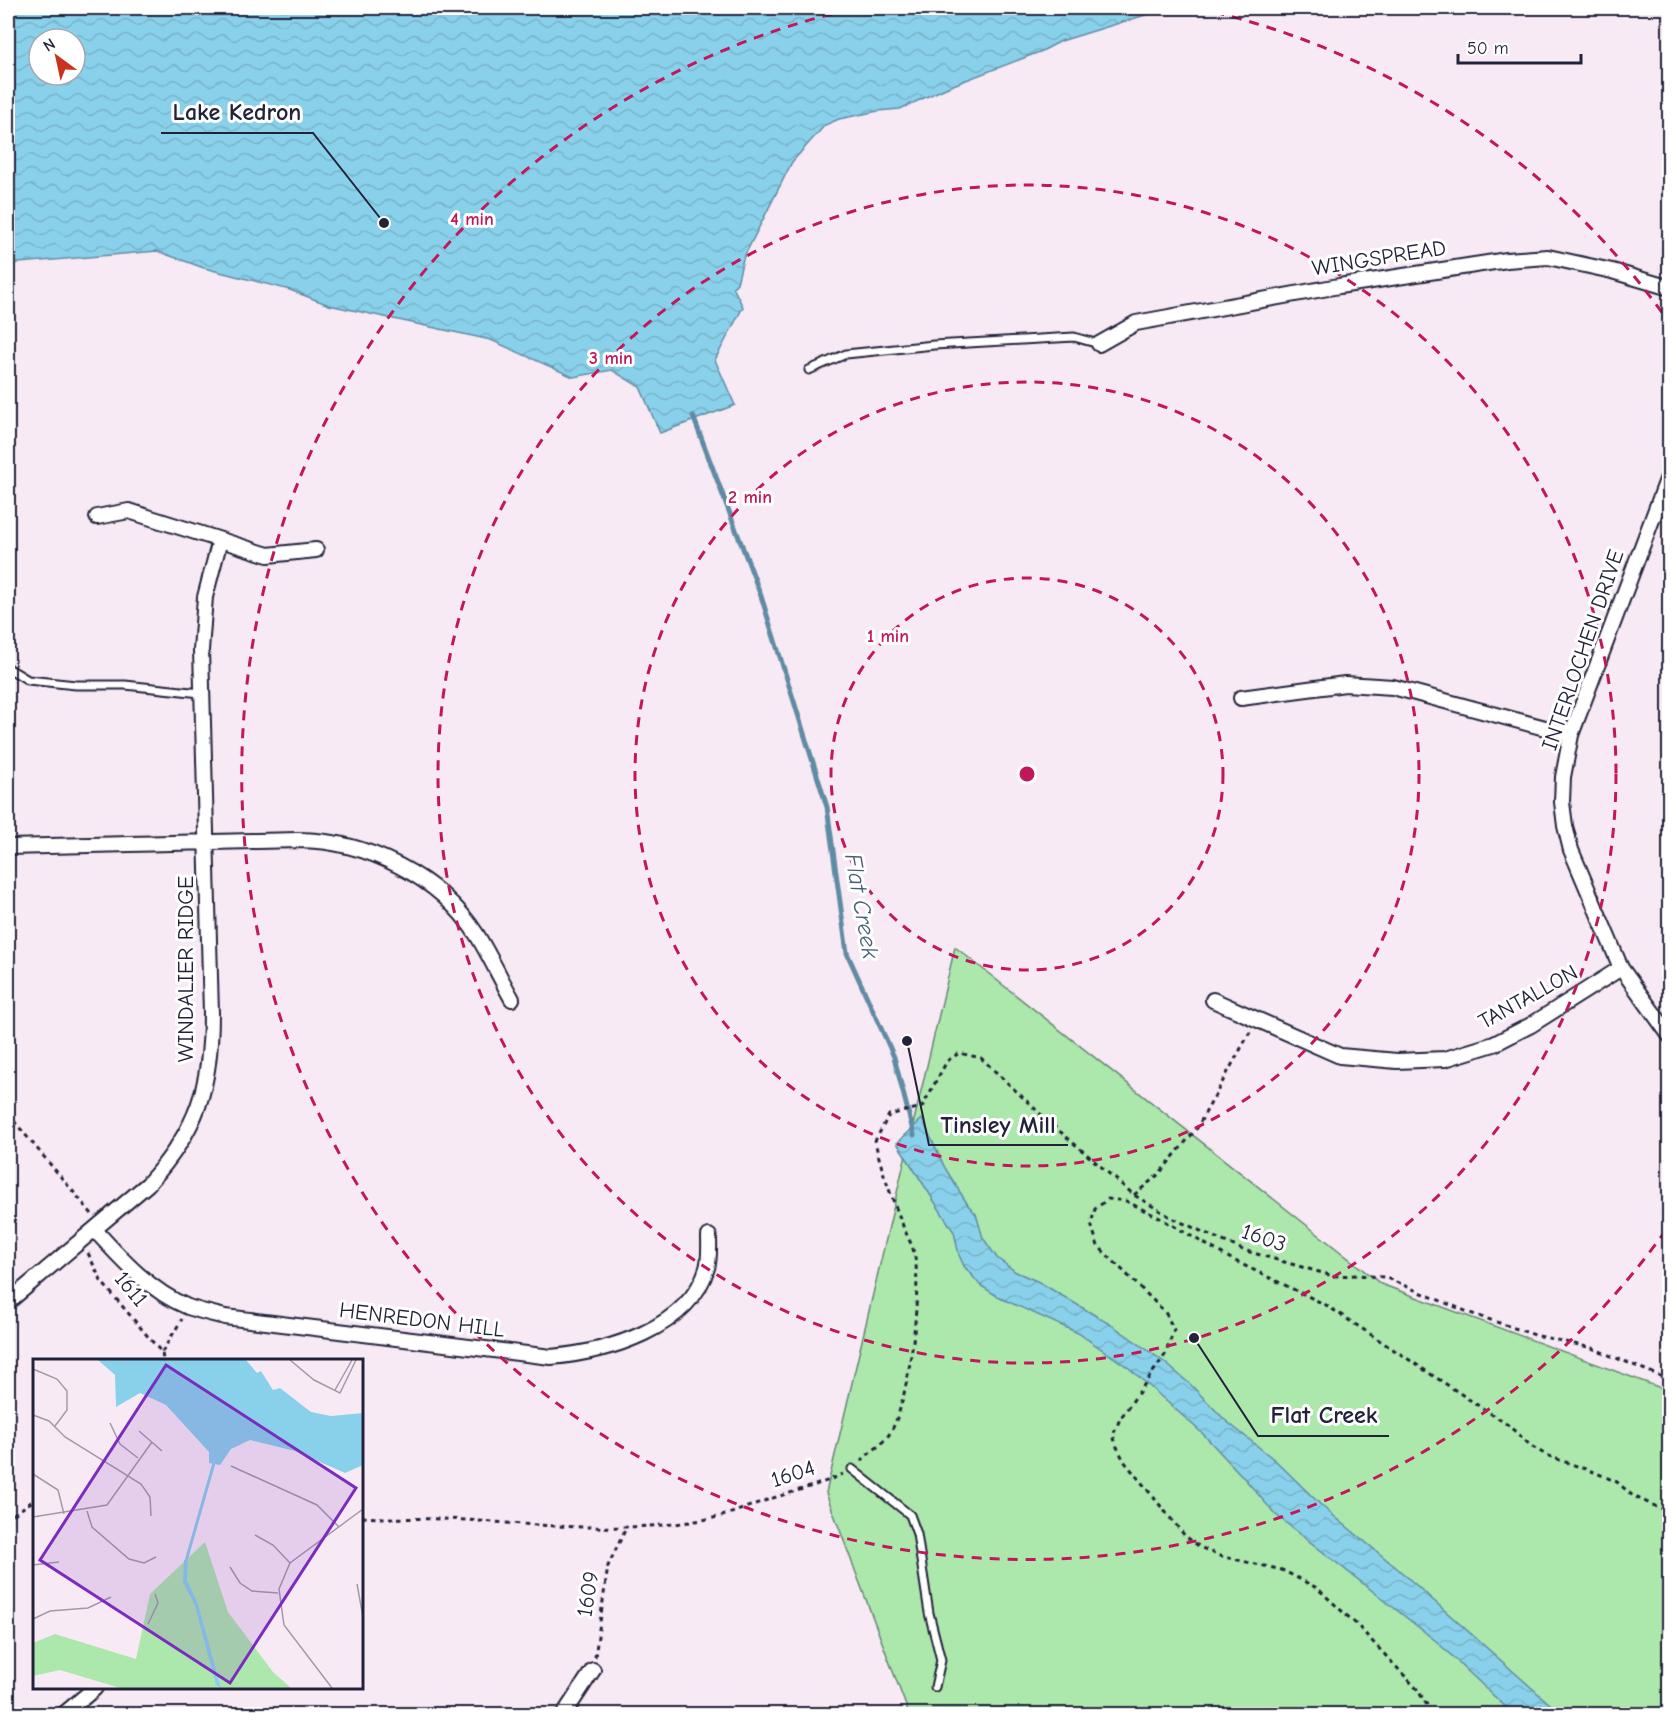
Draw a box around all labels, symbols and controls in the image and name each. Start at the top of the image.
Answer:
north arrow [27,27,87,87]
scale bar [1458,27,1581,65]
text: N [40,35,59,56]
text: 50 m [1467,38,1509,59]
callout: Lake Kedron [161,91,313,133]
text: Lake Kedron [173,98,301,126]
text: 4 min [450,209,494,230]
street label: WINGSPREAD [1310,235,1448,281]
text: 3 min [589,348,633,369]
text: 2 min [728,487,772,508]
street label: INTERLOCHEN DRIVE [1536,546,1630,754]
text: 1 min [867,626,909,647]
centre of rings [1017,764,1037,784]
water label: Flat Creek [839,851,885,961]
street label: WINDALIER RIDGE [173,876,199,1062]
street label: TANTALLON [1474,959,1582,1035]
callout: Tinsley Mill [929,1103,1068,1145]
text: Tinsley Mill [940,1111,1056,1139]
street label: 1603 [1238,1218,1290,1258]
street label: 1611 [109,1266,153,1312]
street label: HENREDON HILL [338,1297,506,1343]
inset map [33,1359,363,1689]
callout: Flat Creek [1258,1394,1389,1436]
text: Flat Creek [1271,1401,1378,1429]
street label: 1604 [768,1455,818,1493]
street label: 1609 [572,1569,604,1619]

